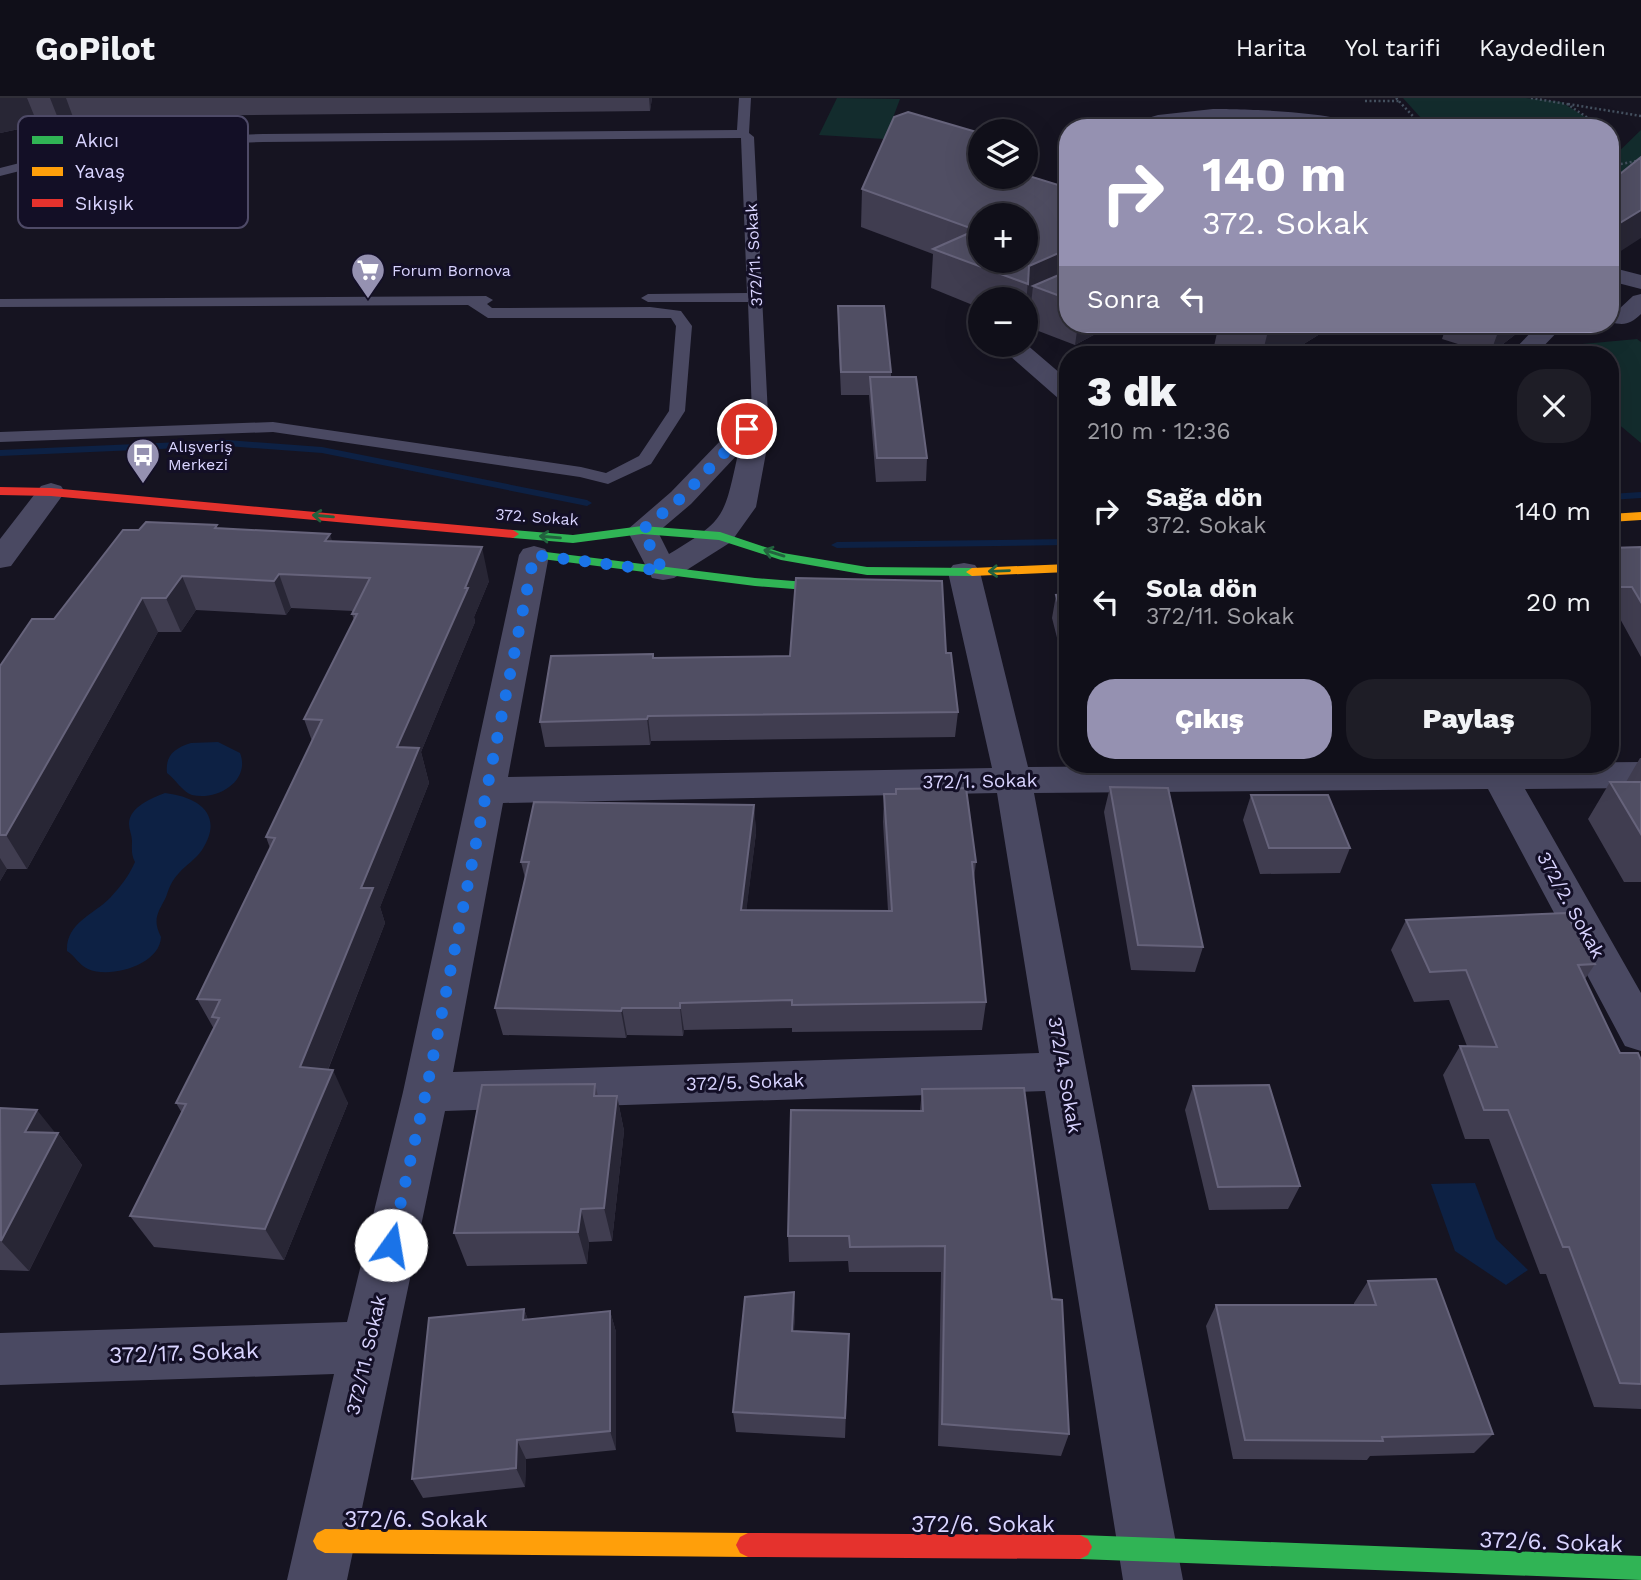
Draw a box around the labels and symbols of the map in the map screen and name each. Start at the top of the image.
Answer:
legend [18,116,248,228]
text: Akıcı [75,129,119,152]
text: Yavaş [75,160,125,183]
text: Sıkışık [75,192,134,215]
street label: 372/11. Sokak [742,203,766,307]
supermarket icon: Forum Bornova [349,251,387,300]
place label: Forum Bornova [392,261,511,280]
pin [717,399,777,459]
bus stop icon: Alışveriş Merkezi [124,436,162,485]
place label: Alışveriş Merkezi [168,437,233,474]
street label: 372. Sokak [495,505,579,529]
one-way arrow [313,509,335,522]
one-way arrow [539,530,562,543]
one-way arrow [763,545,785,558]
one-way arrow [988,564,1011,578]
street label: 372/1. Sokak [922,768,1038,794]
street label: 372/2. Sokak [1532,848,1610,963]
street label: 372/4. Sokak [1043,1015,1087,1135]
street label: 372/5. Sokak [685,1068,805,1096]
position arrow [354,1208,428,1282]
street label: 372/11. Sokak [341,1293,391,1417]
street label: 372/17. Sokak [109,1337,259,1369]
street label: 372/6. Sokak [344,1506,488,1533]
street label: 372/6. Sokak [911,1511,1055,1538]
street label: 372/6. Sokak [1479,1526,1623,1558]

